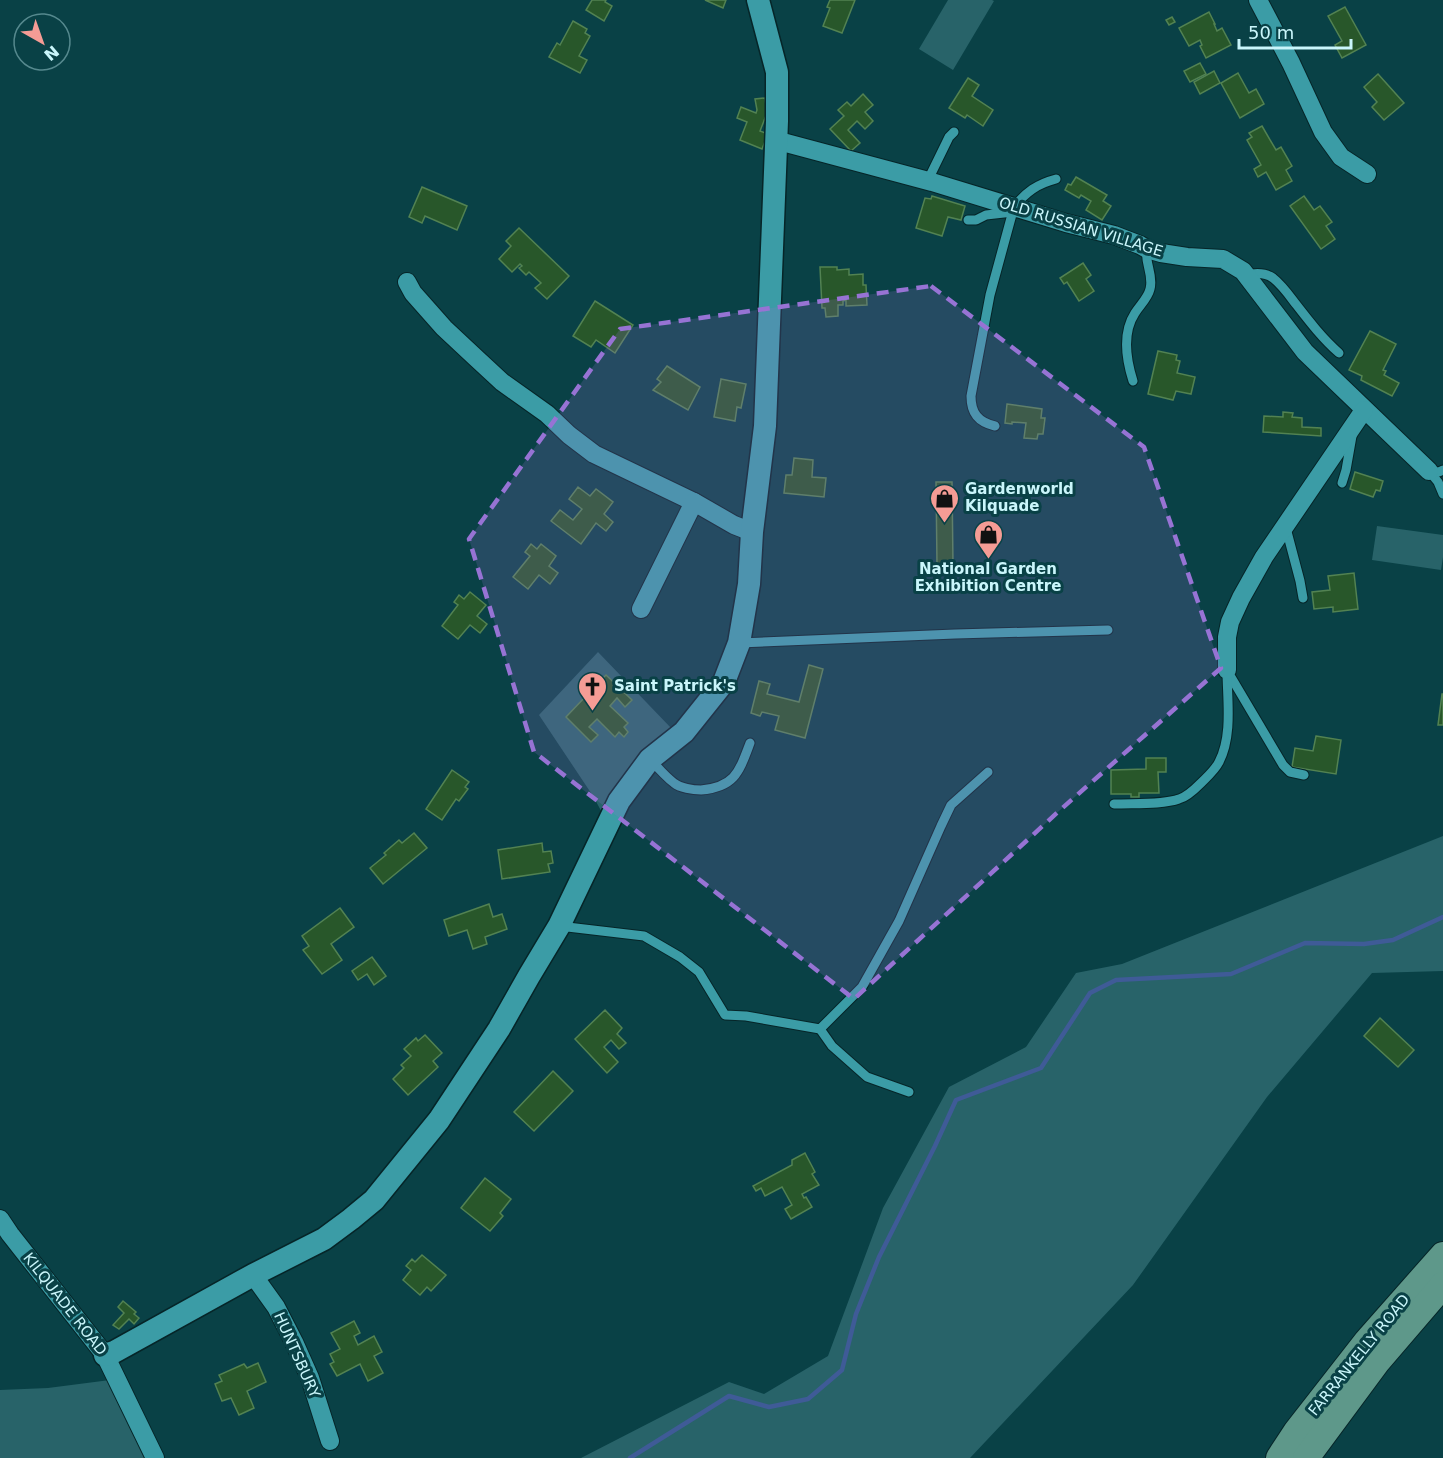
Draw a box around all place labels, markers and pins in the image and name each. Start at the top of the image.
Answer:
place label: Gardenworld Kilquade [965,480,1074,515]
shop icon: Gardenworld Kilquade [928,482,960,524]
shop icon: National Garden Exhibition Centre [972,518,1004,560]
place label: National Garden Exhibition Centre [915,560,1061,595]
church icon: Saint Patrick's [577,670,609,712]
place label: Saint Patrick's [614,677,736,695]

